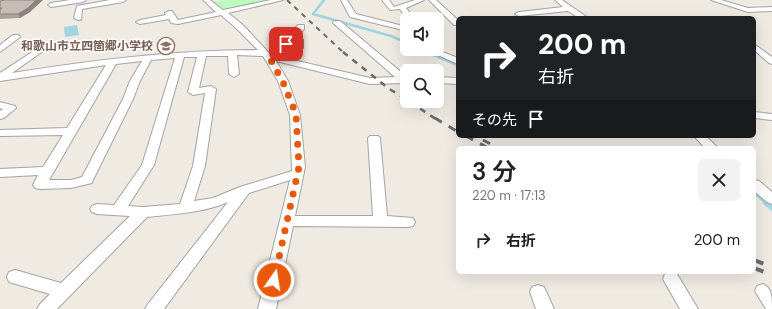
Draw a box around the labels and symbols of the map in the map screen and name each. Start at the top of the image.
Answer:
pin [269,27,303,61]
school or university icon: 和歌山市立四箇郷小学校 [156,36,176,56]
place label: 和歌山市立四箇郷小学校 [21,38,153,54]
position arrow [253,259,295,301]

